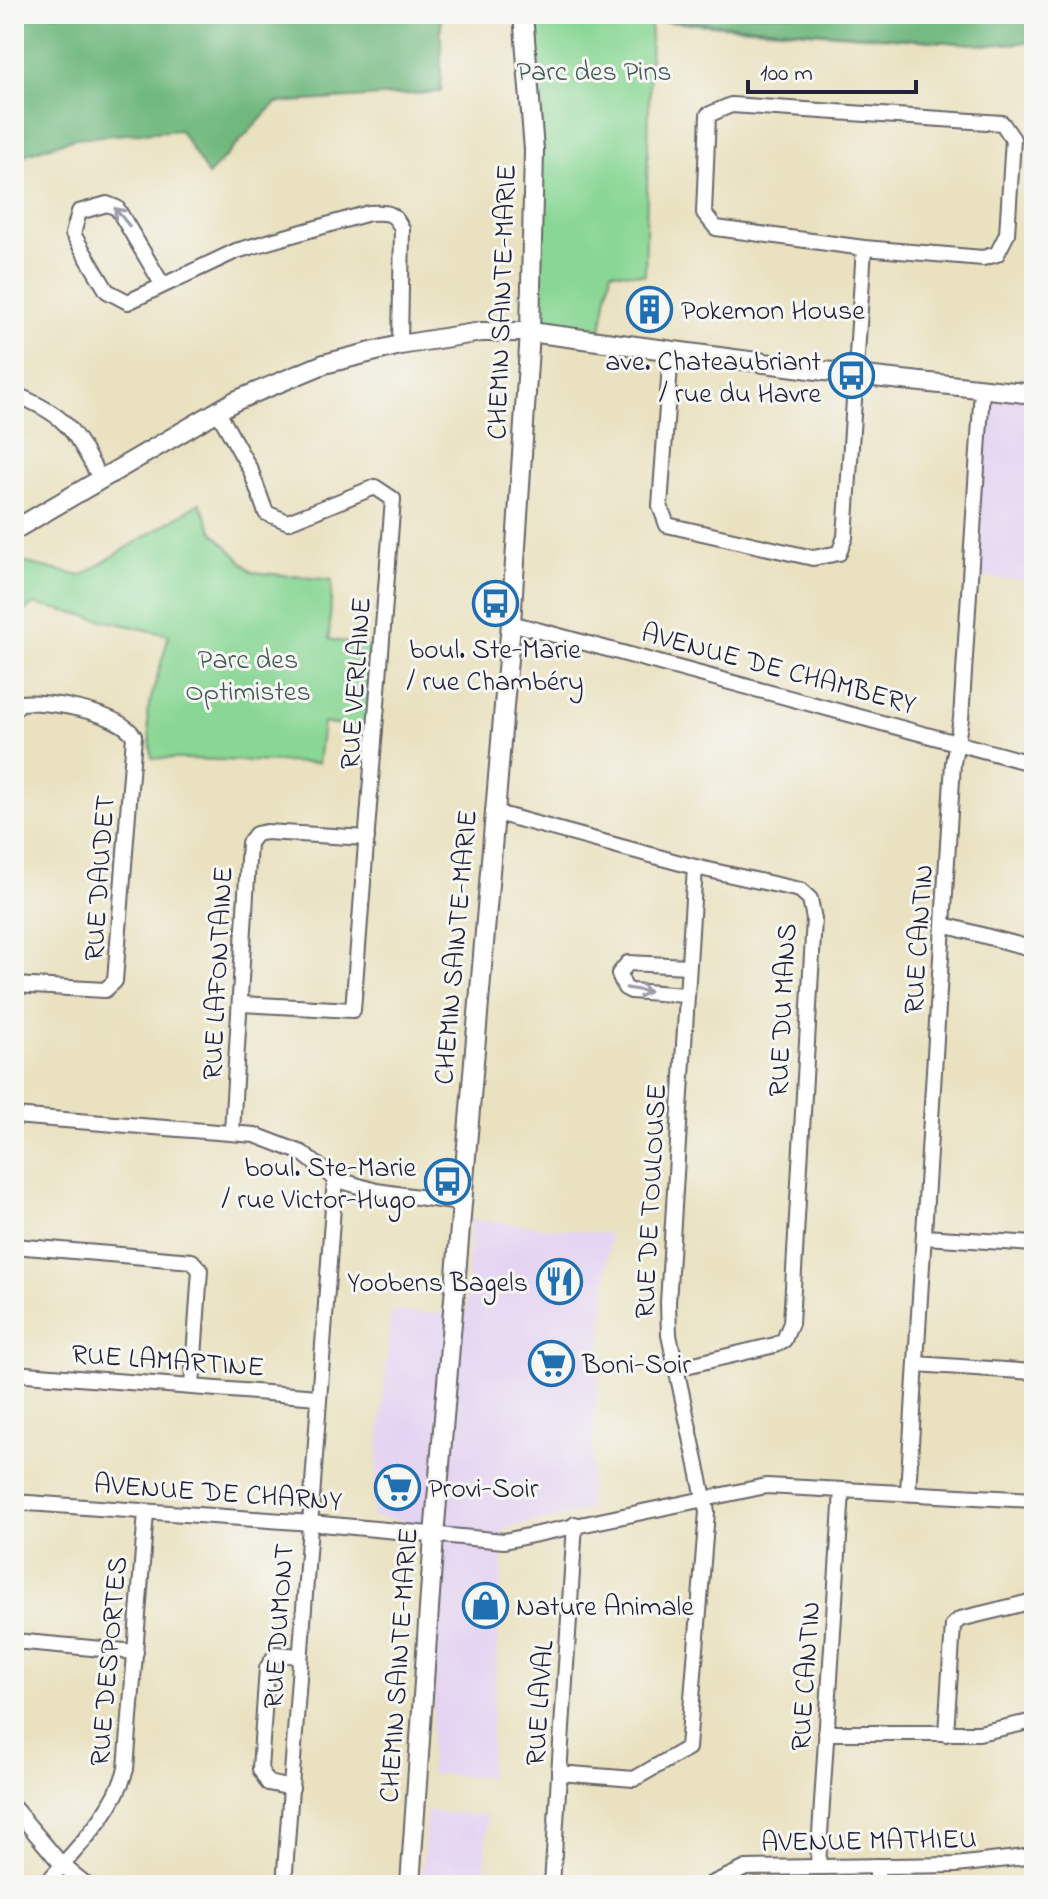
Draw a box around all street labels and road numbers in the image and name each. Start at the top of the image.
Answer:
street label: CHEMIN SAINTE-MARIE [478,164,529,441]
street label: RUE VERLAINE [331,596,384,771]
street label: AVENUE DE CHAMBERY [636,614,920,727]
street label: RUE DAUDET [75,794,128,963]
street label: CHEMIN SAINTE-MARIE [425,808,490,1086]
street label: RUE CANTIN [895,863,946,1016]
street label: RUE LAFONTAINE [193,865,246,1081]
street label: RUE DU MANS [759,922,810,1098]
street label: RUE DE TOULOUSE [626,1083,679,1320]
street label: RUE LAMARTINE [70,1335,265,1390]
street label: AVENUE DE CHARNY [92,1465,343,1524]
street label: CHEMIN SAINTE-MARIE [370,1526,431,1804]
street label: RUE DUMONT [254,1542,307,1710]
street label: RUE DESPORTES [81,1555,140,1768]
street label: RUE CANTIN [782,1600,833,1753]
street label: RUE LAVAL [517,1639,566,1767]
street label: AVENUE MATHIEU [761,1820,977,1865]

